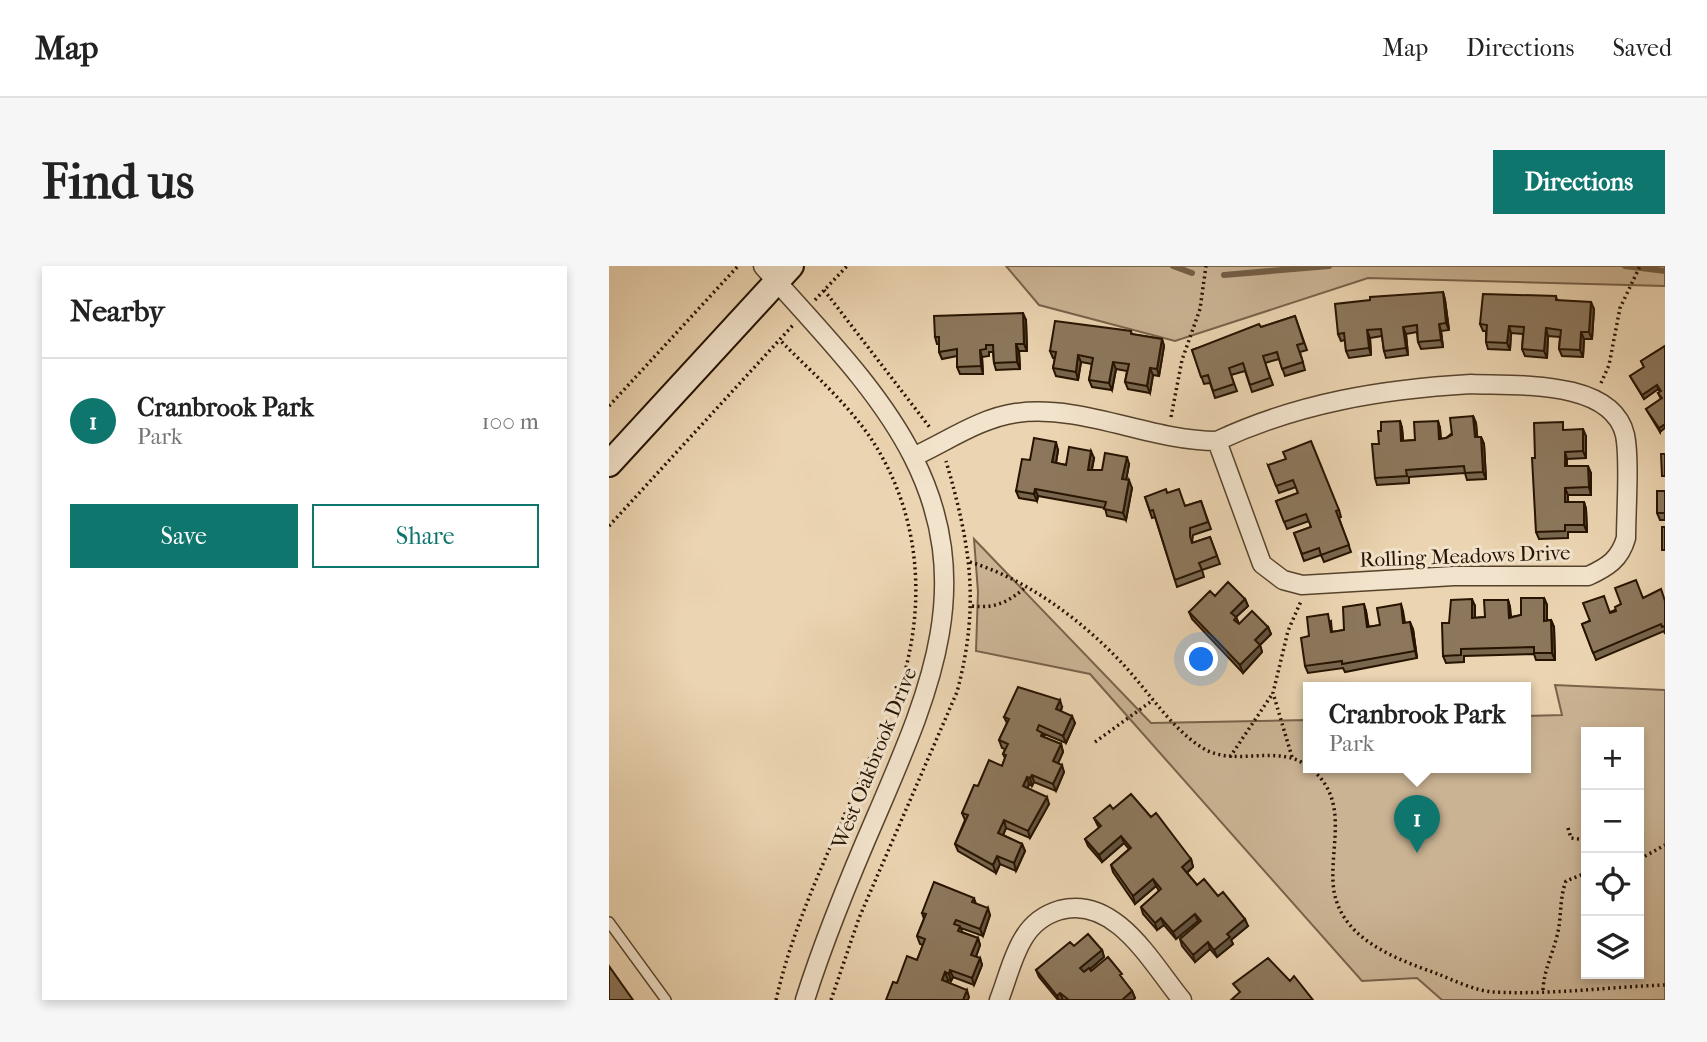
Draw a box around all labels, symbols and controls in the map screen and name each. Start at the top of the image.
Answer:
text: Map [35,29,98,68]
text: Map [1382,34,1428,62]
text: Directions [1466,34,1574,62]
text: Saved [1612,34,1672,62]
button: Directions [1493,150,1665,214]
text: Find us [42,153,194,211]
text: Nearby [70,294,165,329]
text: Cranbrook Park [137,392,314,423]
text: 1 [89,408,97,435]
text: 100 m [481,408,539,435]
text: Park [137,423,183,450]
button: Save [70,504,298,568]
button: Share [312,504,539,568]
street label: Rolling Meadows Drive [1359,540,1571,572]
your location [1184,642,1218,676]
street label: West Oakbrook Drive [826,664,921,853]
popup [1303,682,1531,773]
text: Cranbrook Park [1329,699,1505,730]
map controls [1581,727,1644,979]
button: + [1581,727,1644,790]
text: Park [1329,730,1374,757]
button: − [1581,790,1644,853]
pin: 1 [1394,795,1440,853]
button: locate [1581,853,1644,916]
button: layers [1581,916,1644,979]

